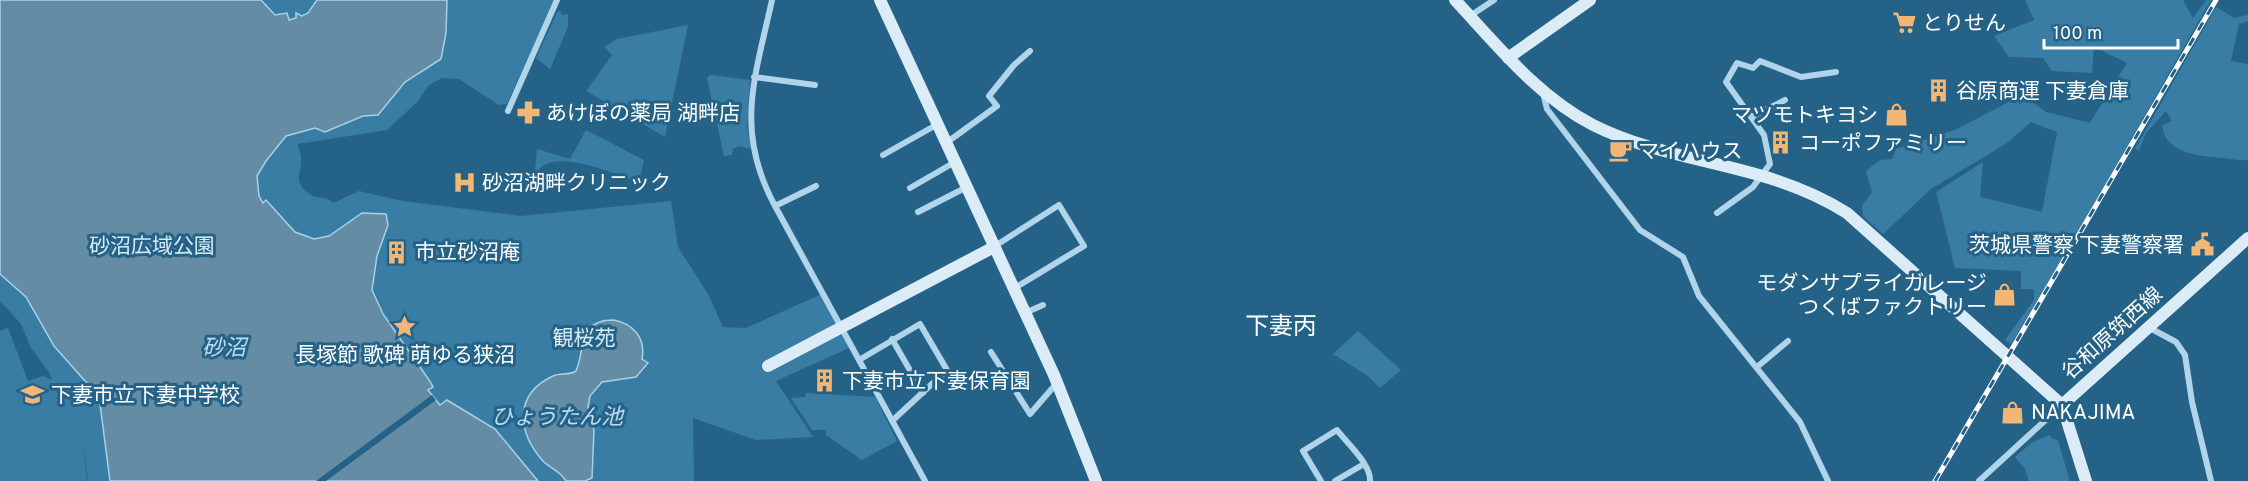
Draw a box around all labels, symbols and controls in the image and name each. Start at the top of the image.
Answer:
supermarket icon: とりせん [1891,10,1917,36]
place label: とりせん [1922,11,2006,38]
scale bar [2044,12,2178,50]
text: 100 m [2053,23,2102,46]
building icon: 谷原商運 下妻倉庫 [1925,78,1951,104]
place label: 谷原商運 下妻倉庫 [1956,79,2129,106]
pharmacy icon: あけぼの薬局 湖畔店 [515,100,541,126]
place label: あけぼの薬局 湖畔店 [546,101,740,128]
shop icon: マツモトキヨシ [1883,102,1909,128]
place label: マツモトキヨシ [1731,103,1878,130]
building icon: コーポファミリー [1768,130,1794,156]
place label: コーポファミリー [1799,131,1967,158]
cafe icon: マイハウス [1607,138,1633,164]
place label: マイハウス [1638,139,1743,166]
hospital icon: 砂沼湖畔クリニック [451,170,477,196]
place label: 砂沼湖畔クリニック [482,171,671,198]
public building icon: 茨城県警察 下妻警察署 [2189,232,2215,258]
place label: 茨城県警察 下妻警察署 [1969,233,2184,260]
park label: 砂沼広域公園 [89,234,215,261]
building icon: 市立砂沼庵 [384,239,410,265]
place label: 市立砂沼庵 [415,240,520,267]
place label: モダンサプライガレージ つくばファクトリー [1756,271,1987,322]
shop icon: モダンサプライガレージ つくばファクトリー [1992,282,2018,308]
street label: 谷和原筑西線 [2057,282,2169,386]
district label: 下妻丙 [1245,313,1317,343]
place icon: 長塚節 歌碑 萌ゆる狭沼 [392,314,418,340]
park label: 観桜苑 [553,326,616,353]
water label: 砂沼 [202,336,249,363]
place label: 長塚節 歌碑 萌ゆる狭沼 [295,343,515,370]
building icon: 下妻市立下妻保育園 [811,368,837,394]
place label: 下妻市立下妻保育園 [842,369,1031,396]
school or university icon: 下妻市立下妻中学校 [20,382,46,408]
place label: 下妻市立下妻中学校 [51,383,240,410]
shop icon: NAKAJIMA [2000,399,2026,425]
place label: NAKAJIMA [2031,400,2135,427]
water label: ひょうたん池 [491,405,625,432]

